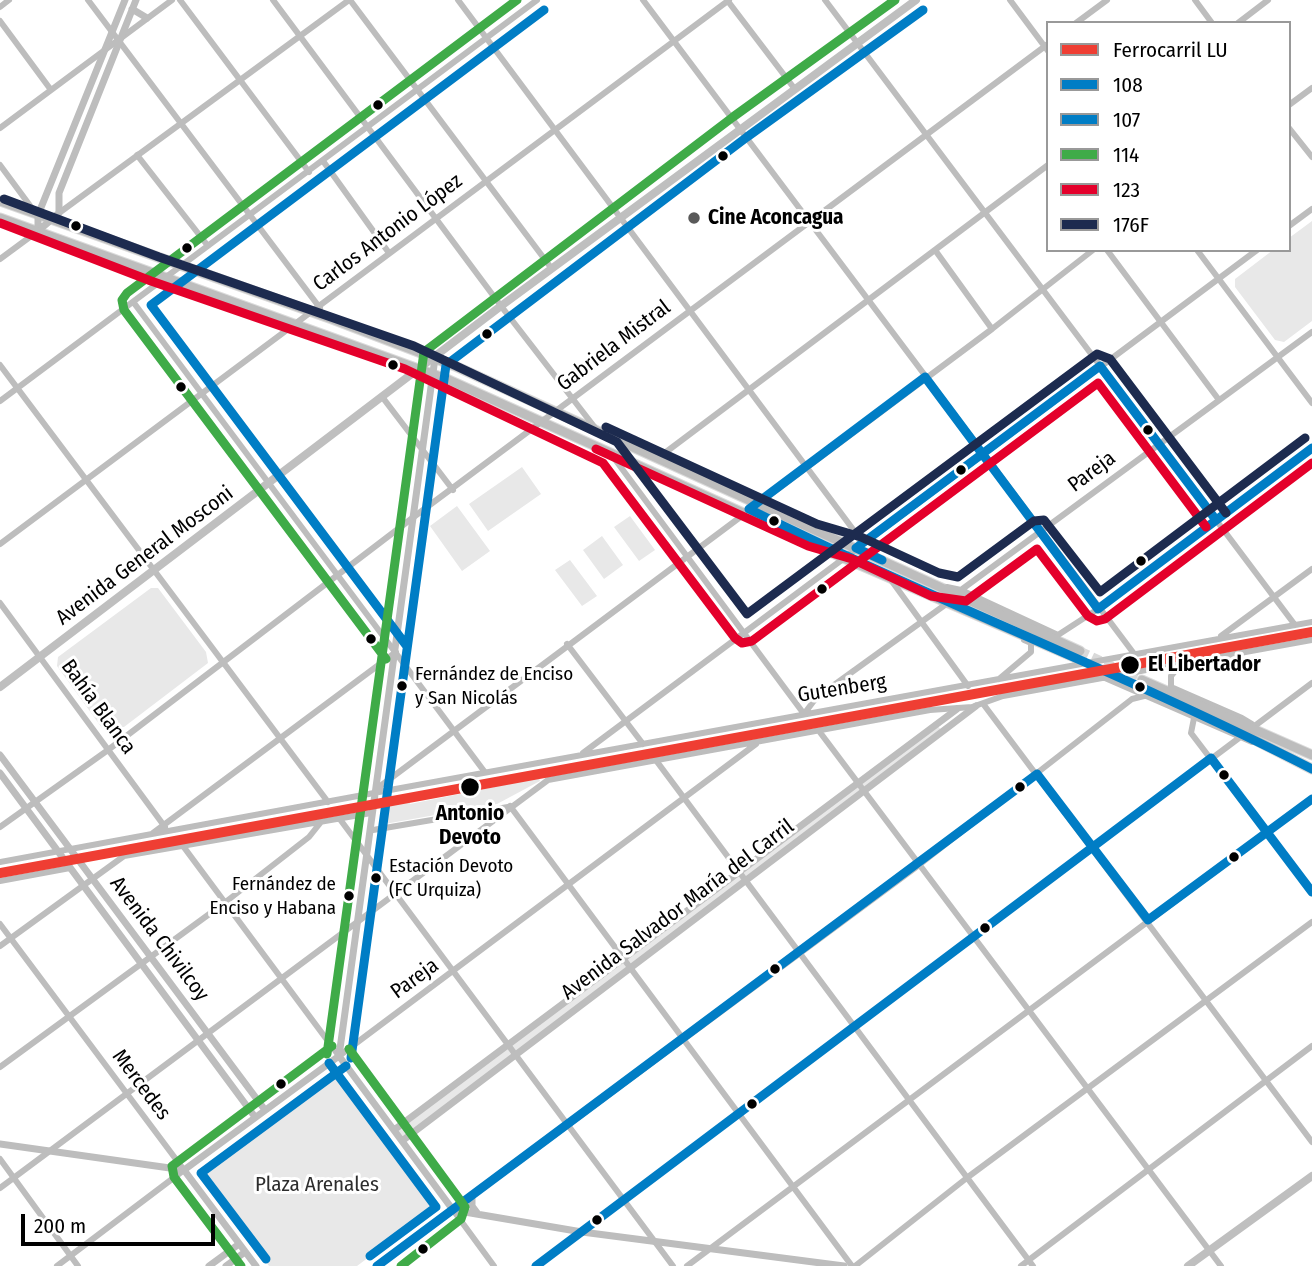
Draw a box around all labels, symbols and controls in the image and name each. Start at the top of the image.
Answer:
legend [1046,21,1291,252]
text: Ferrocarril LU [1113,37,1228,63]
text: 108 [1113,72,1143,98]
unlabelled marker [371,98,385,112]
text: 107 [1113,107,1140,133]
text: 114 [1113,142,1139,168]
unlabelled marker [716,149,730,163]
street label: Carlos Antonio López [309,169,467,297]
text: 123 [1113,177,1140,203]
place label: Cine Aconcagua [708,205,844,231]
marker: Cine Aconcagua [686,210,702,226]
text: 176F [1113,212,1149,238]
unlabelled marker [69,219,83,233]
unlabelled marker [180,241,194,255]
street label: Gabriela Mistral [552,295,676,397]
unlabelled marker [480,327,494,341]
unlabelled marker [386,358,400,372]
unlabelled marker [174,380,188,394]
unlabelled marker [1141,423,1155,437]
street label: Pareja [1063,446,1121,498]
unlabelled marker [954,463,968,477]
street label: Avenida General Mosconi [51,481,239,631]
unlabelled marker [767,514,781,528]
unlabelled marker [1134,554,1148,568]
unlabelled marker [815,582,829,596]
unlabelled marker [364,632,378,646]
place label: El Libertador [1148,652,1261,678]
marker: El Libertador [1119,654,1141,676]
street label: Bahía Blanca [55,655,141,759]
place label: Fernández de Enciso y San Nicolás [415,664,573,708]
street label: Gutenberg [796,670,888,708]
marker: Fernández de Enciso y San Nicolás [395,679,409,693]
unlabelled marker [1133,680,1147,694]
unlabelled marker [1217,768,1231,782]
marker: Antonio Devoto [459,776,481,798]
unlabelled marker [1013,780,1027,794]
place label: Antonio Devoto [436,801,504,851]
street label: Avenida Salvador María del Carril [557,814,799,1006]
unlabelled marker [1227,850,1241,864]
place label: Estación Devoto (FC Urquiza) [389,856,513,900]
marker: Estación Devoto (FC Urquiza) [369,871,383,885]
street label: Avenida Chivilcoy [104,872,214,1006]
place label: Fernández de Enciso y Habana [209,874,336,918]
marker: Fernández de Enciso y Habana [342,889,356,903]
unlabelled marker [978,921,992,935]
street label: Pareja [386,953,444,1005]
unlabelled marker [768,962,782,976]
street label: Mercedes [106,1045,176,1125]
unlabelled marker [274,1077,288,1091]
unlabelled marker [745,1097,759,1111]
park label: Plaza Arenales [255,1172,379,1198]
scale bar [24,1200,219,1244]
text: 200 m [34,1213,86,1239]
unlabelled marker [590,1213,604,1227]
unlabelled marker [416,1242,430,1256]

